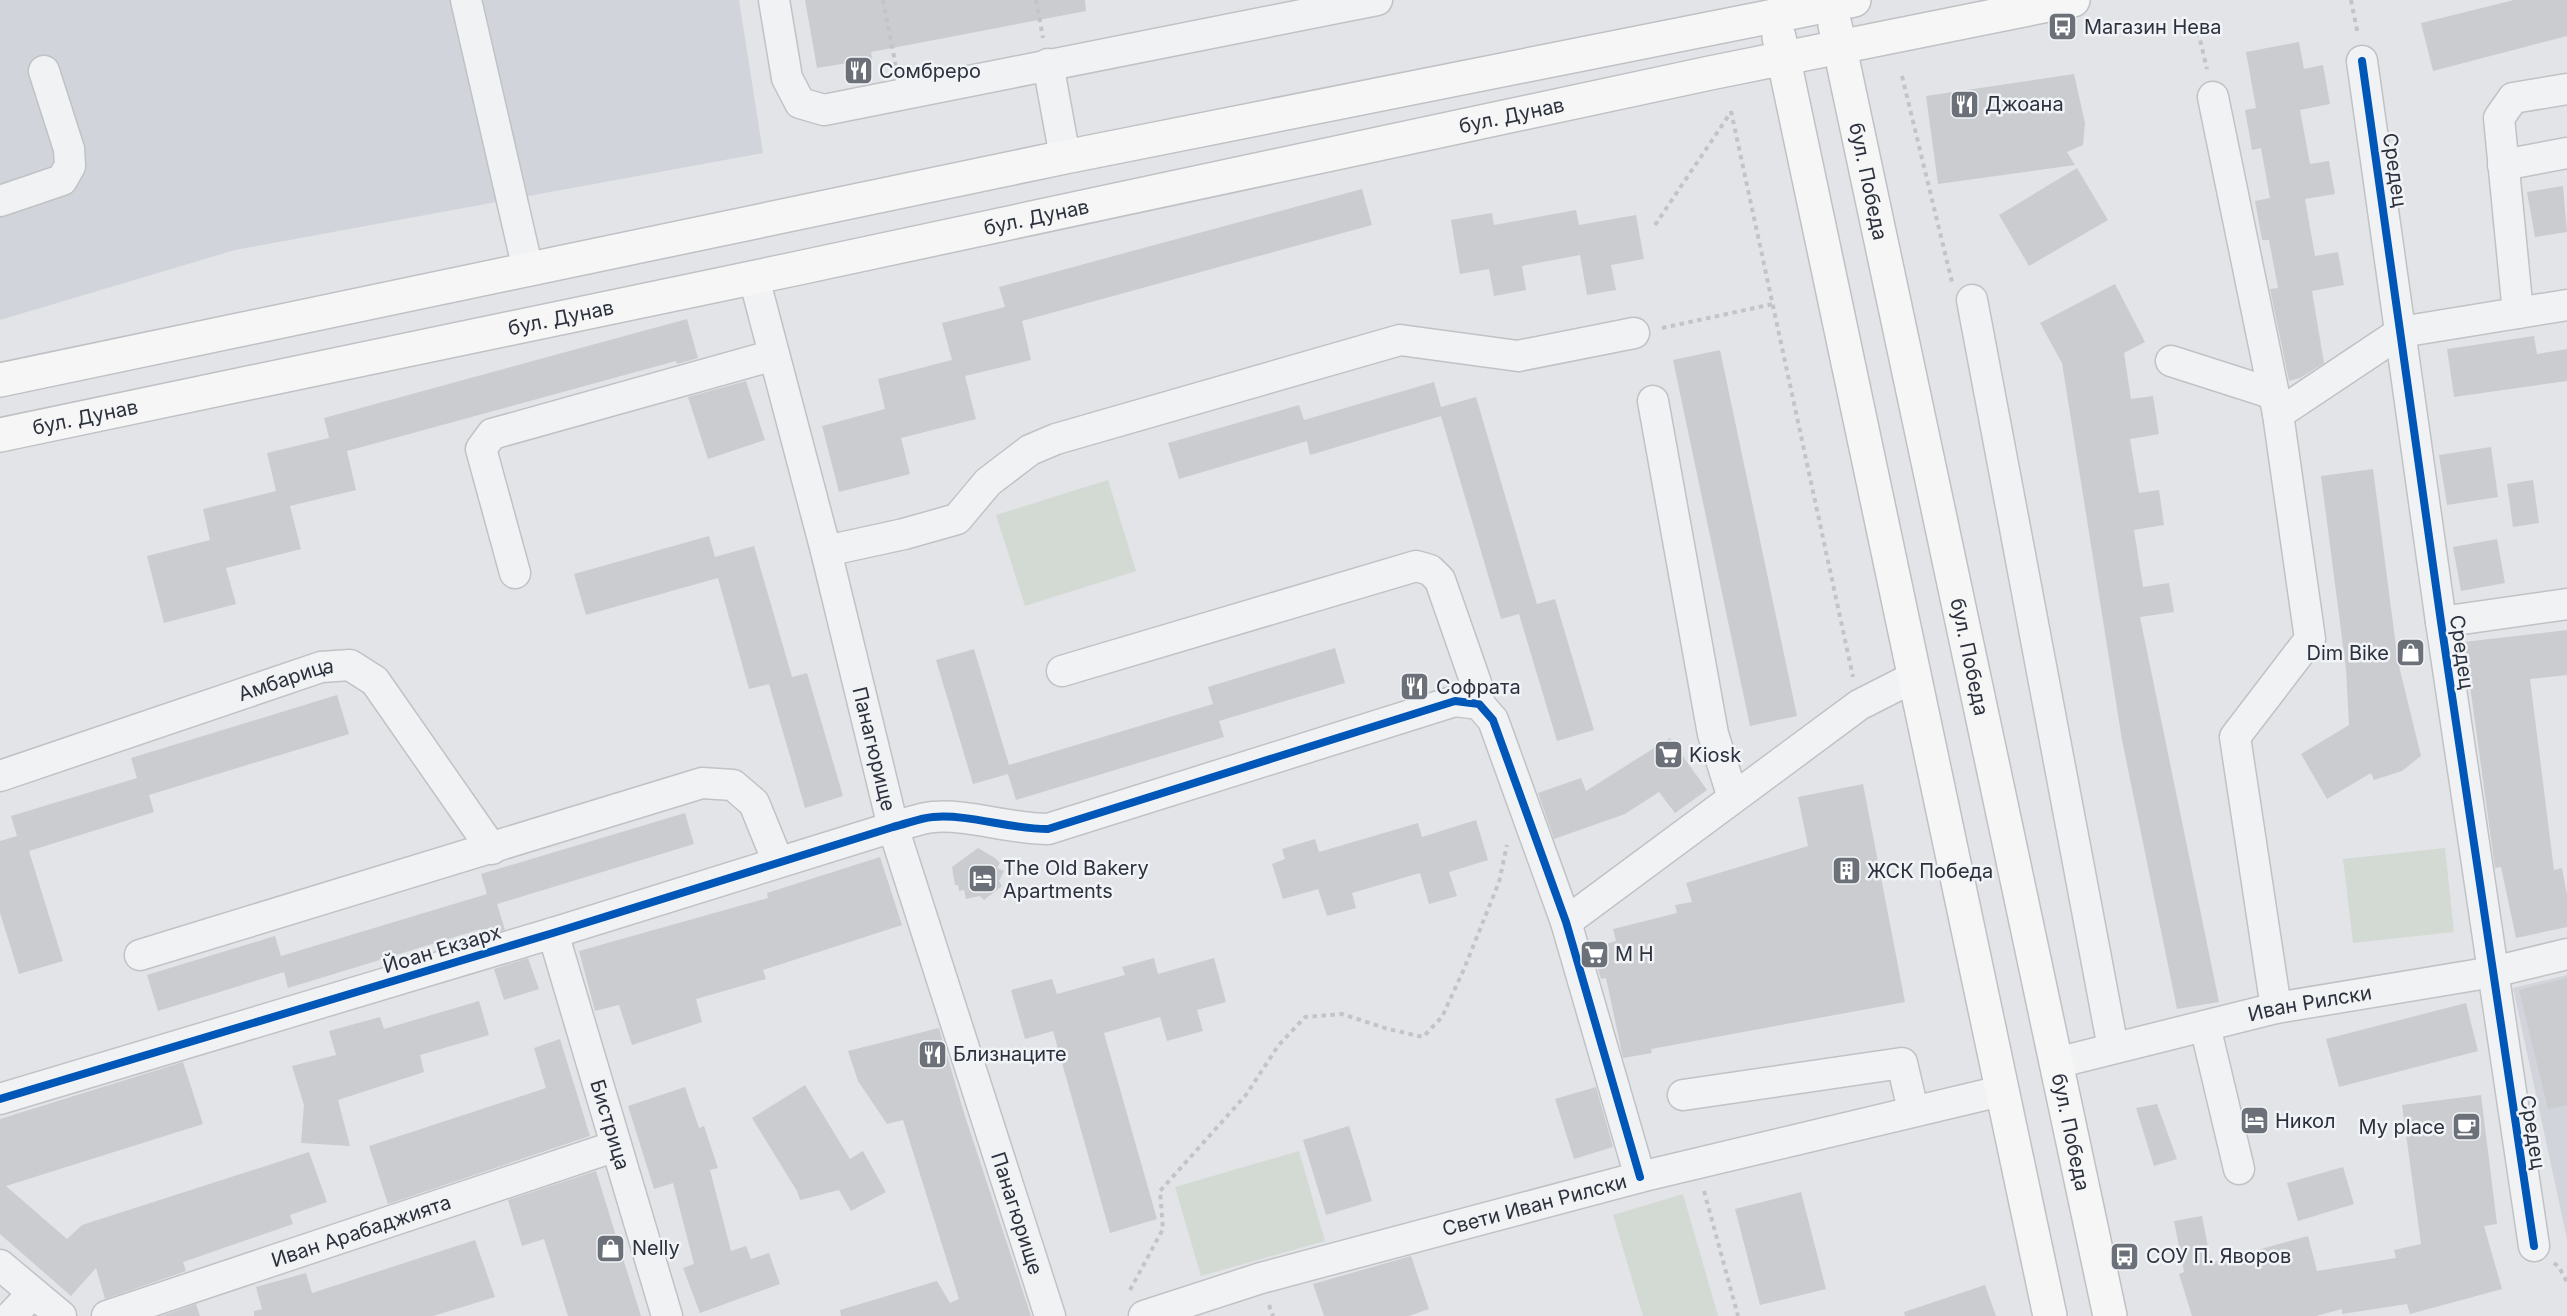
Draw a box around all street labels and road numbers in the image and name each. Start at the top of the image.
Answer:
street label: бул. Дунав [1457,93,1566,138]
street label: бул. Победа [1844,121,1892,242]
street label: Средец [2378,131,2412,209]
street label: бул. Дунав [981,194,1091,240]
street label: бул. Дунав [506,295,616,340]
street label: бул. Дунав [30,394,140,440]
street label: бул. Победа [1945,596,1994,718]
street label: Средец [2445,613,2479,691]
street label: Амбарица [235,654,335,706]
street label: Панагюрище [847,684,901,814]
street label: Йоан Екзарх [380,919,504,978]
street label: Иван Рилски [2246,980,2374,1027]
street label: бул. Победа [2047,1071,2095,1193]
street label: Бистрица [585,1077,635,1173]
street label: Средец [2515,1093,2551,1171]
street label: Панагюрище [986,1149,1048,1278]
street label: Свети Иван Рилски [1440,1169,1629,1241]
street label: Иван Арабаджията [268,1190,454,1272]

